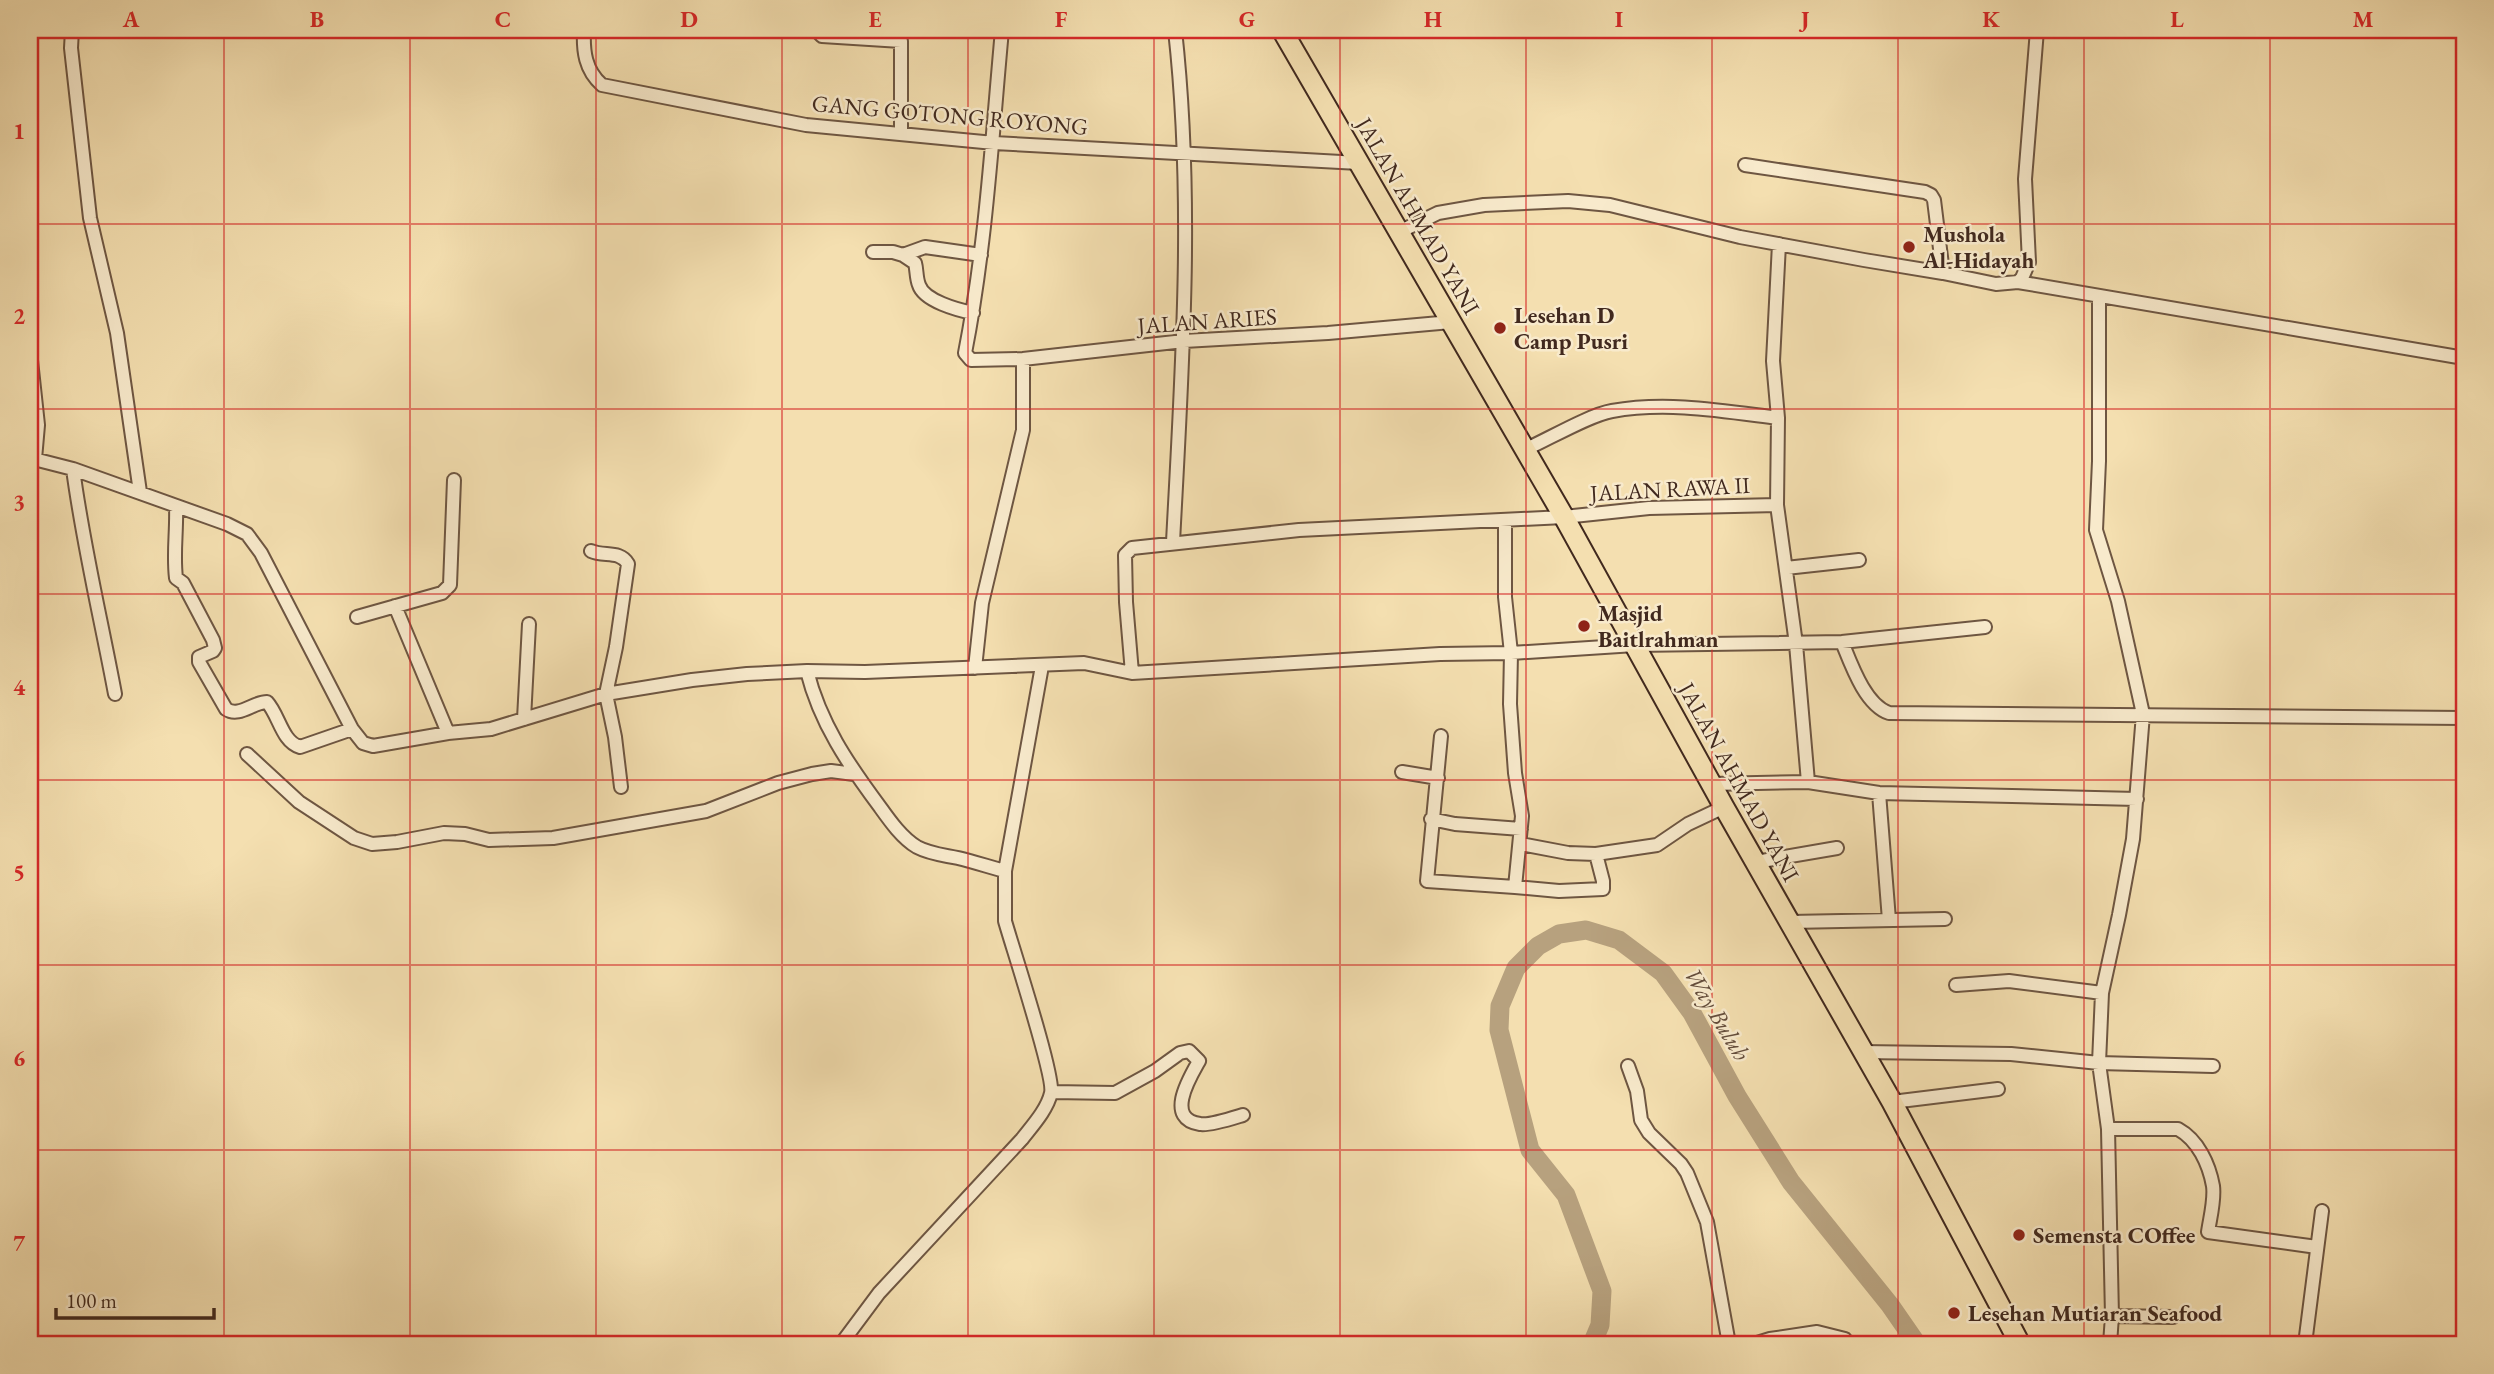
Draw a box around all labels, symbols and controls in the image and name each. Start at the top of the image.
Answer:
text: A [122,4,140,34]
text: B [310,4,324,34]
text: C [495,4,511,34]
text: D [680,4,698,34]
text: E [868,4,882,34]
text: F [1055,4,1068,34]
text: G [1239,4,1255,34]
text: H [1424,4,1442,34]
text: I [1615,4,1623,34]
text: J [1799,4,1810,34]
text: K [1982,4,2000,34]
text: L [2170,4,2184,34]
text: M [2352,4,2374,34]
street label: GANG GOTONG ROYONG [811,88,1089,142]
street label: JALAN AHMAD YANI [1348,110,1487,320]
text: 1 [13,116,25,146]
place label: Mushola Al-Hidayah [1922,219,2034,275]
marker: Mushola Al-Hidayah [1901,239,1917,255]
place label: Lesehan D Camp Pusri [1514,300,1628,356]
text: 2 [13,301,25,331]
street label: JALAN ARIES [1134,301,1278,341]
marker: Lesehan D Camp Pusri [1492,320,1508,336]
street label: JALAN RAWA II [1587,470,1751,508]
text: 3 [13,487,25,517]
place label: Masjid Baitlrahman [1598,598,1719,654]
marker: Masjid Baitlrahman [1576,618,1592,634]
text: 4 [13,672,26,702]
street label: JALAN AHMAD YANI [1671,675,1806,887]
text: 5 [13,857,25,887]
water label: Way Buluh [1677,961,1758,1066]
text: 6 [13,1043,25,1073]
place label: Semensta COffee [2033,1220,2196,1250]
marker: Semensta COffee [2011,1227,2027,1243]
text: 7 [13,1228,26,1258]
scale bar [56,1276,214,1320]
text: 100 m [66,1287,117,1314]
place label: Lesehan Mutiaran Seafood [1968,1298,2223,1328]
marker: Lesehan Mutiaran Seafood [1946,1305,1962,1321]

